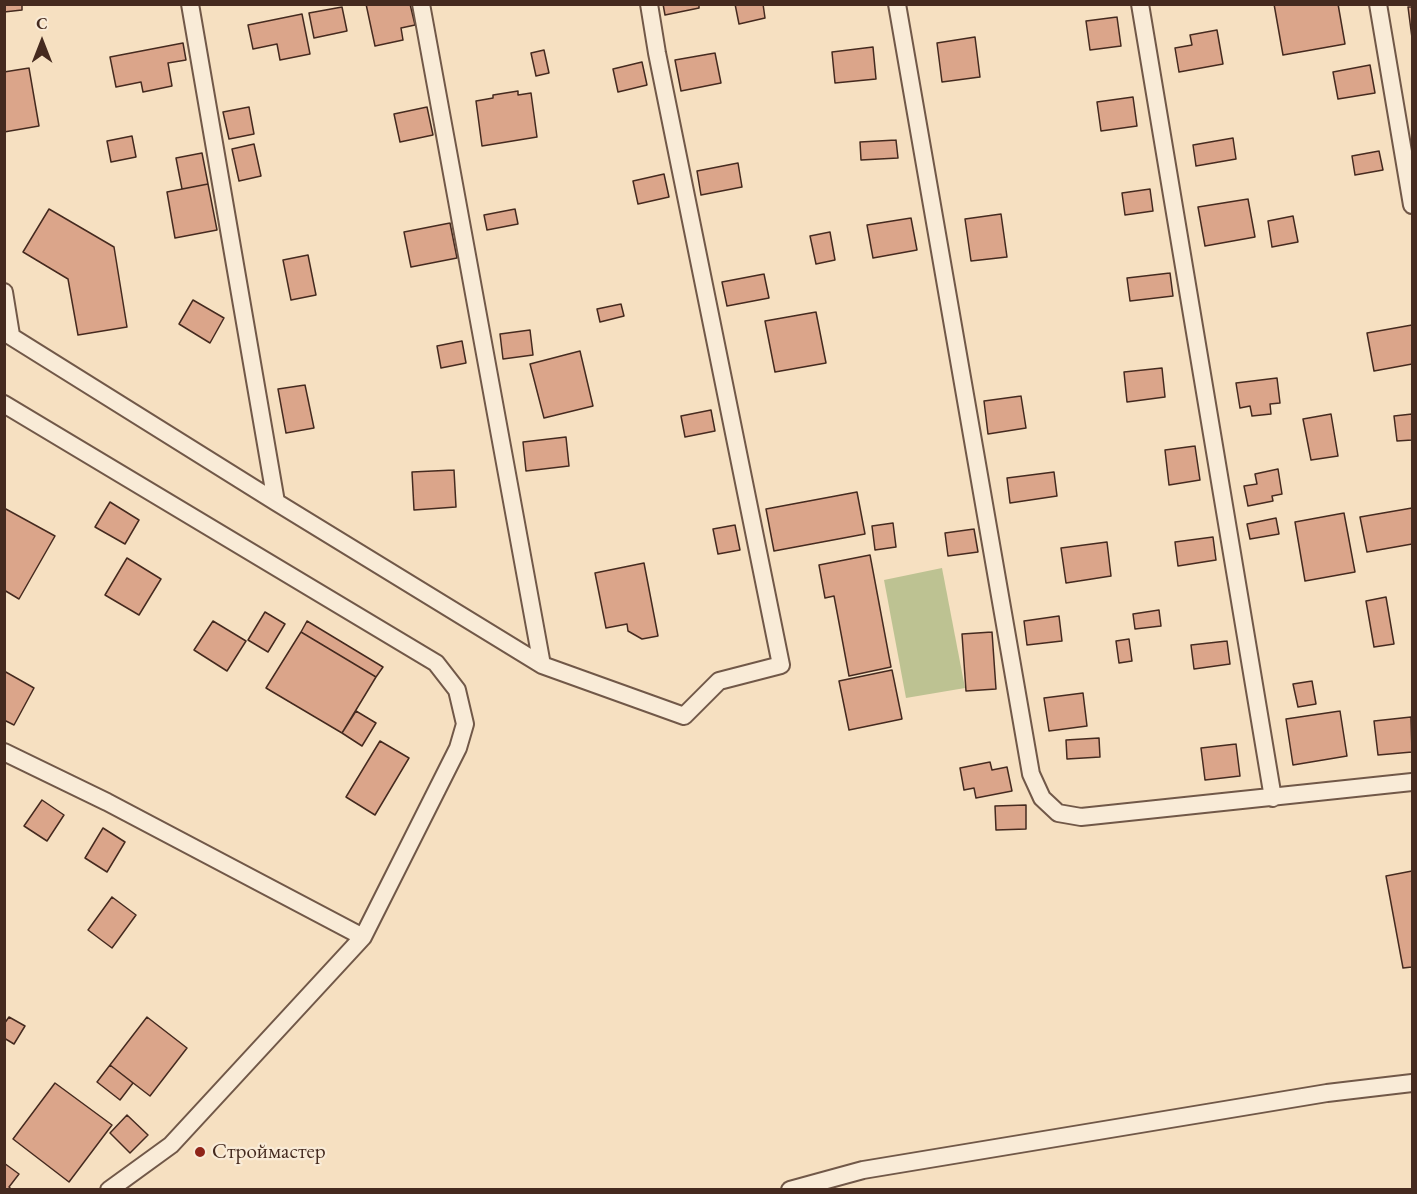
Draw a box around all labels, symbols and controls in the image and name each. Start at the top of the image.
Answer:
north arrow [12,12,72,72]
text: С [36,13,48,34]
place label: Строймастер [212,1139,326,1165]
marker: Строймастер [193,1145,207,1159]

